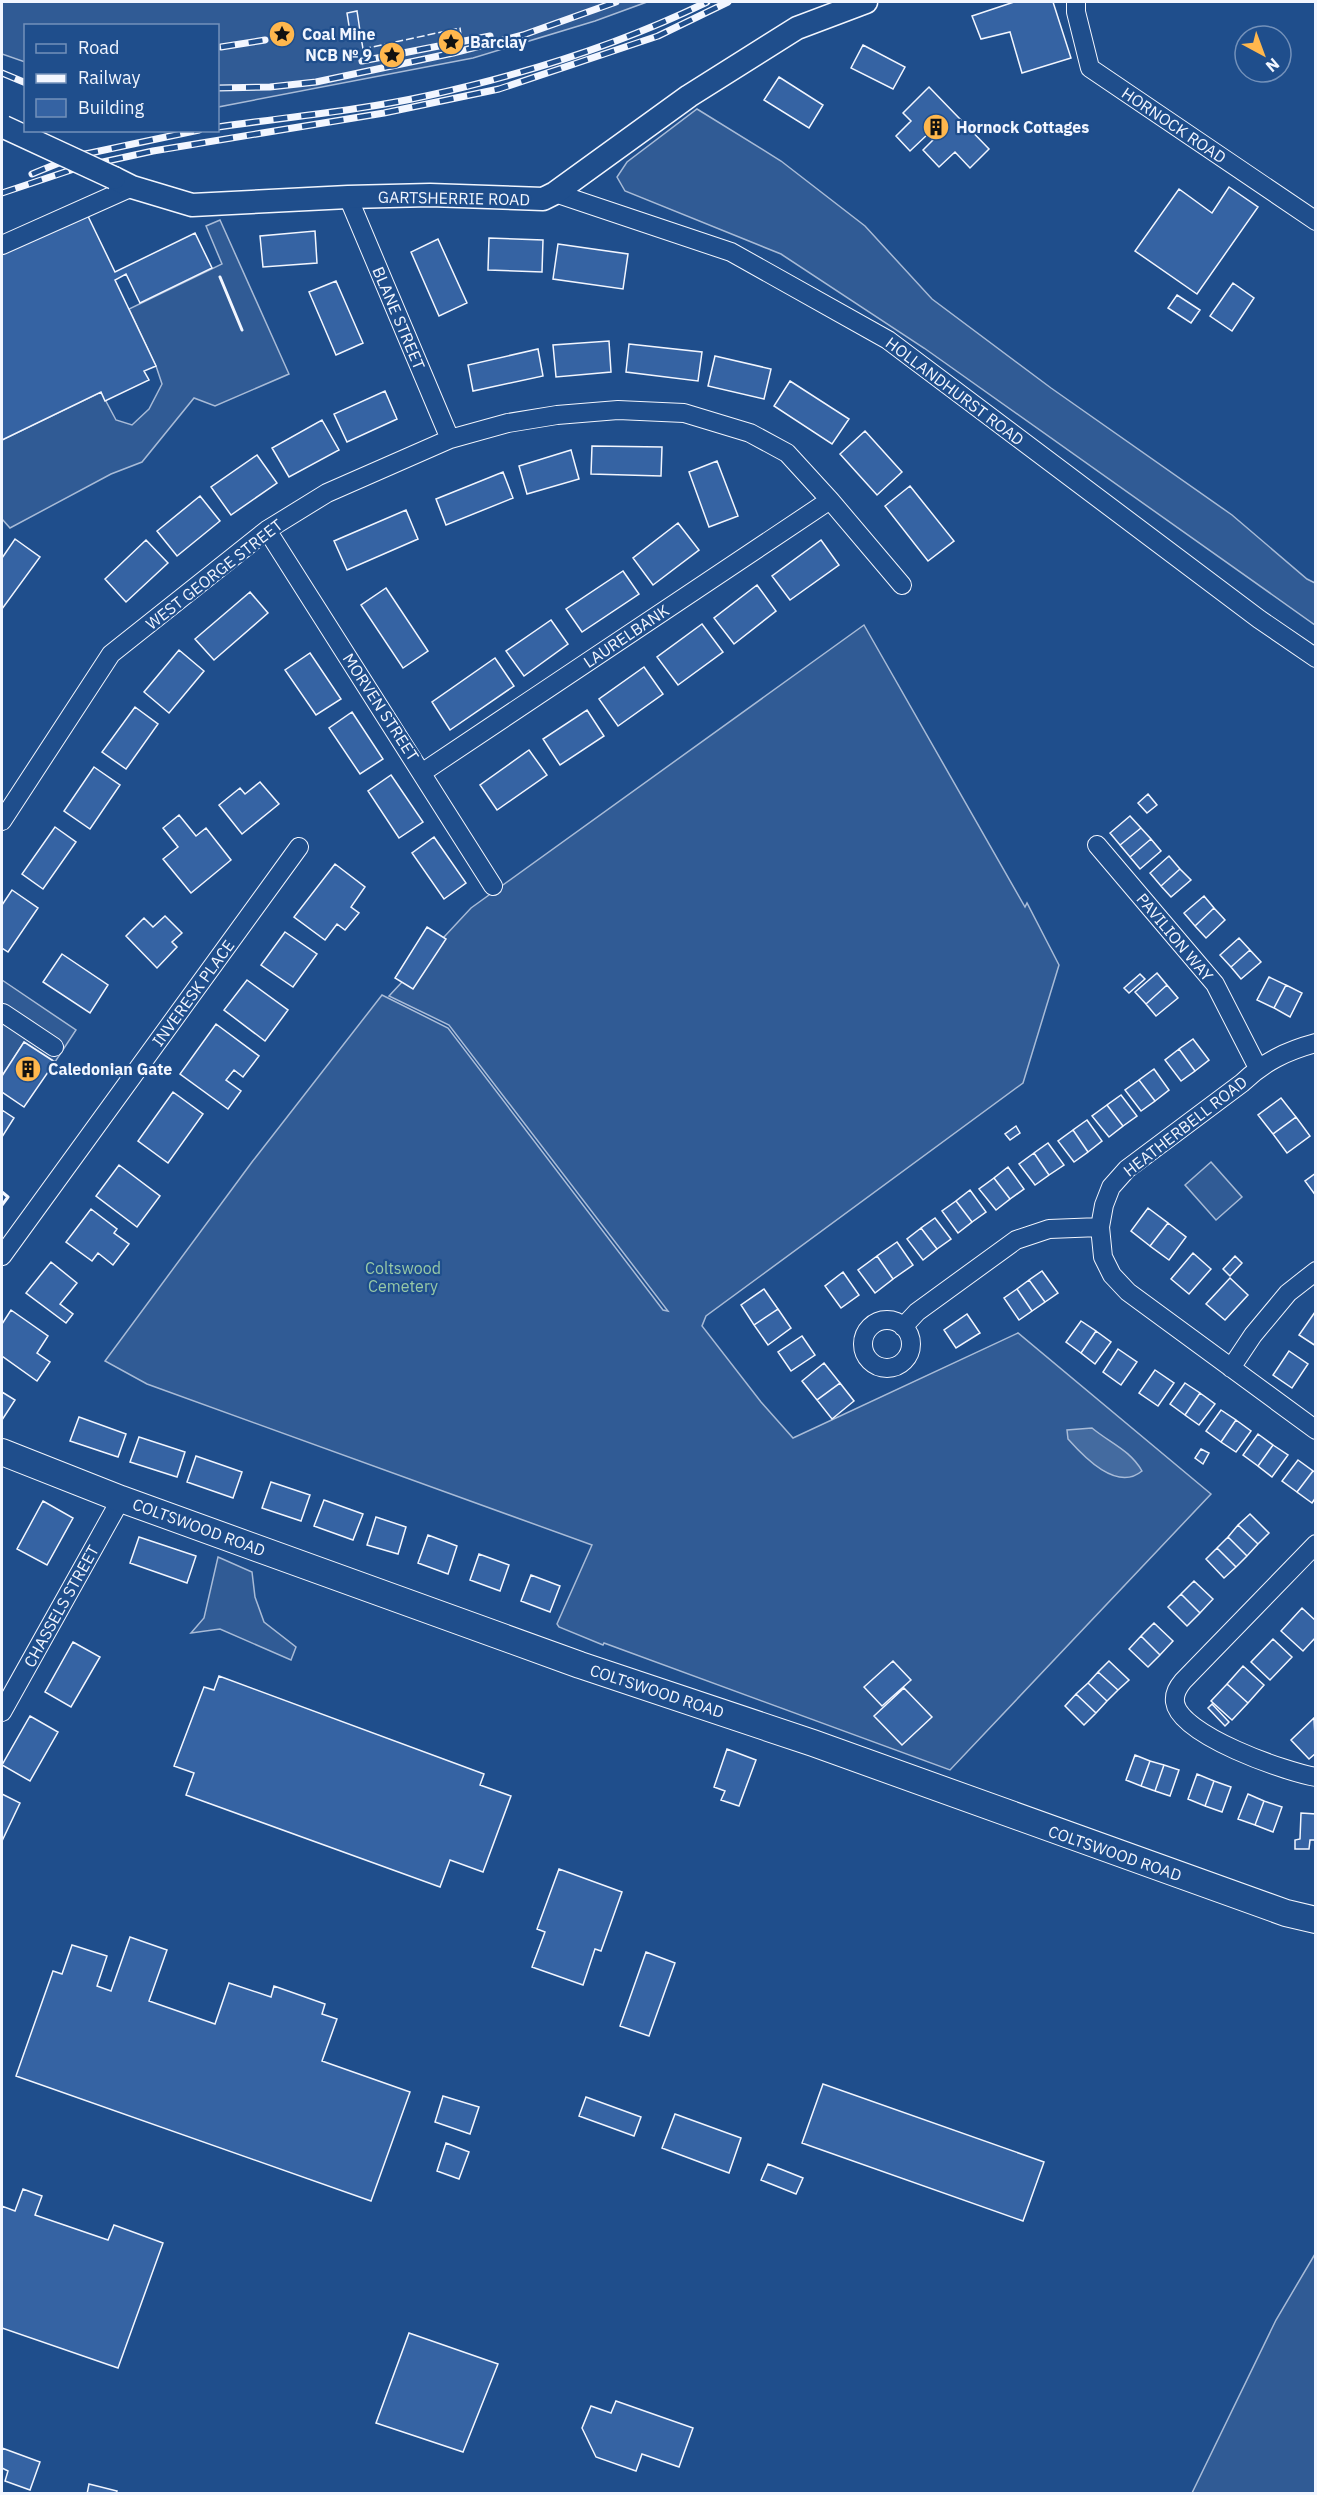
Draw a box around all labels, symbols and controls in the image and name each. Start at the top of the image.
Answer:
place icon: Coal Mine [267,19,297,49]
legend [24,24,219,132]
place label: Coal Mine [302,24,375,44]
north arrow [1233,24,1293,84]
place icon: Barclay [436,27,466,57]
place label: Barclay [470,32,527,52]
text: Road [78,36,119,59]
place icon: NCB № 9 [377,40,407,70]
place label: NCB № 9 [305,45,372,65]
text: N [1262,54,1284,77]
text: Railway [78,66,140,89]
street label: HORNOCK ROAD [1118,83,1230,167]
text: Building [78,96,145,119]
building icon: Hornock Cottages [921,112,951,142]
place label: Hornock Cottages [956,117,1089,137]
street label: GARTSHERRIE ROAD [378,187,530,209]
street label: BLANE STREET [368,264,430,372]
street label: HOLLANDHURST ROAD [882,333,1028,449]
street label: WEST GEORGE STREET [142,514,286,634]
street label: LAURELBANK [579,600,673,672]
street label: MORVEN STREET [339,649,423,765]
street label: PAVILION WAY [1132,889,1218,985]
street label: INVERESK PLACE [148,936,238,1050]
building icon: Caledonian Gate [13,1054,43,1084]
place label: Caledonian Gate [48,1059,172,1079]
street label: HEATHERBELL ROAD [1119,1071,1251,1181]
park label: Coltswood Cemetery [365,1258,441,1296]
street label: COLTSWOOD ROAD [130,1494,268,1560]
street label: CHASSELS STREET [19,1541,103,1671]
street label: COLTSWOOD ROAD [587,1660,727,1722]
street label: COLTSWOOD ROAD [1046,1821,1184,1885]

